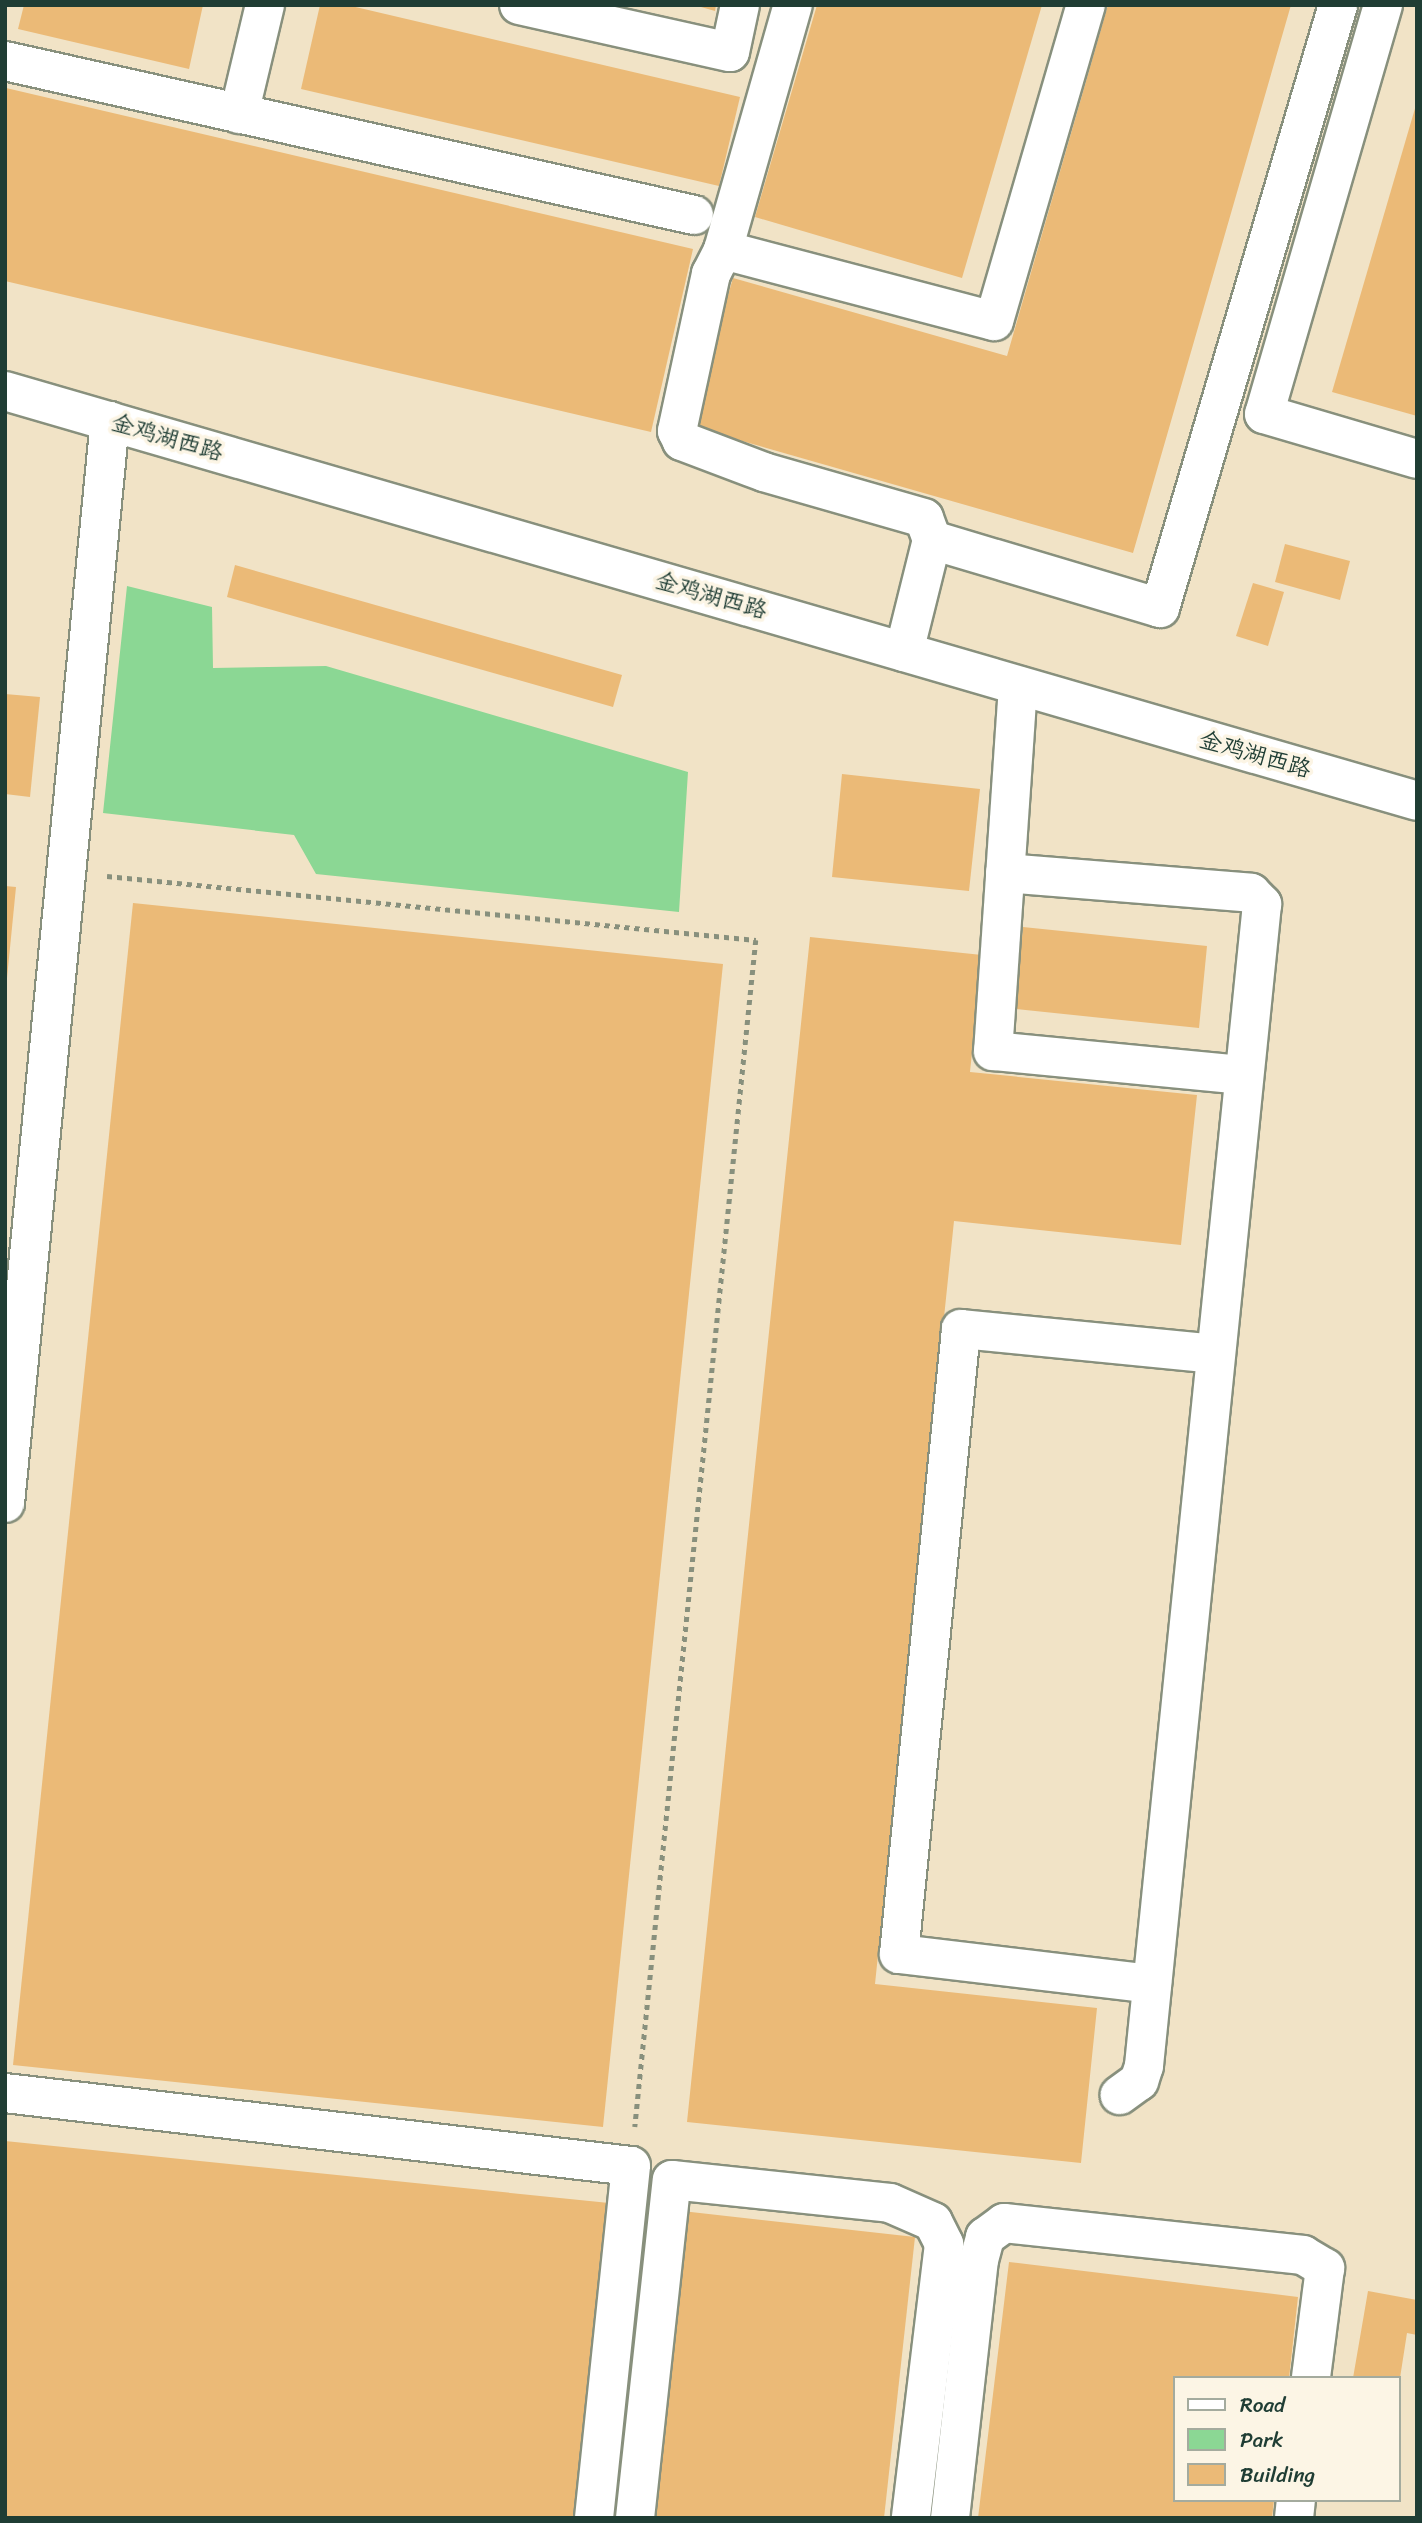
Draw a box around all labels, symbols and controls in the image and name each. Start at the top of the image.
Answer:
street label: 金鸡湖西路 [108,409,226,467]
street label: 金鸡湖西路 [652,567,770,625]
street label: 金鸡湖西路 [1196,726,1314,784]
legend [1174,2376,1401,2502]
text: Road [1240,2386,1285,2424]
text: Park [1240,2421,1283,2459]
text: Building [1240,2456,1315,2494]

